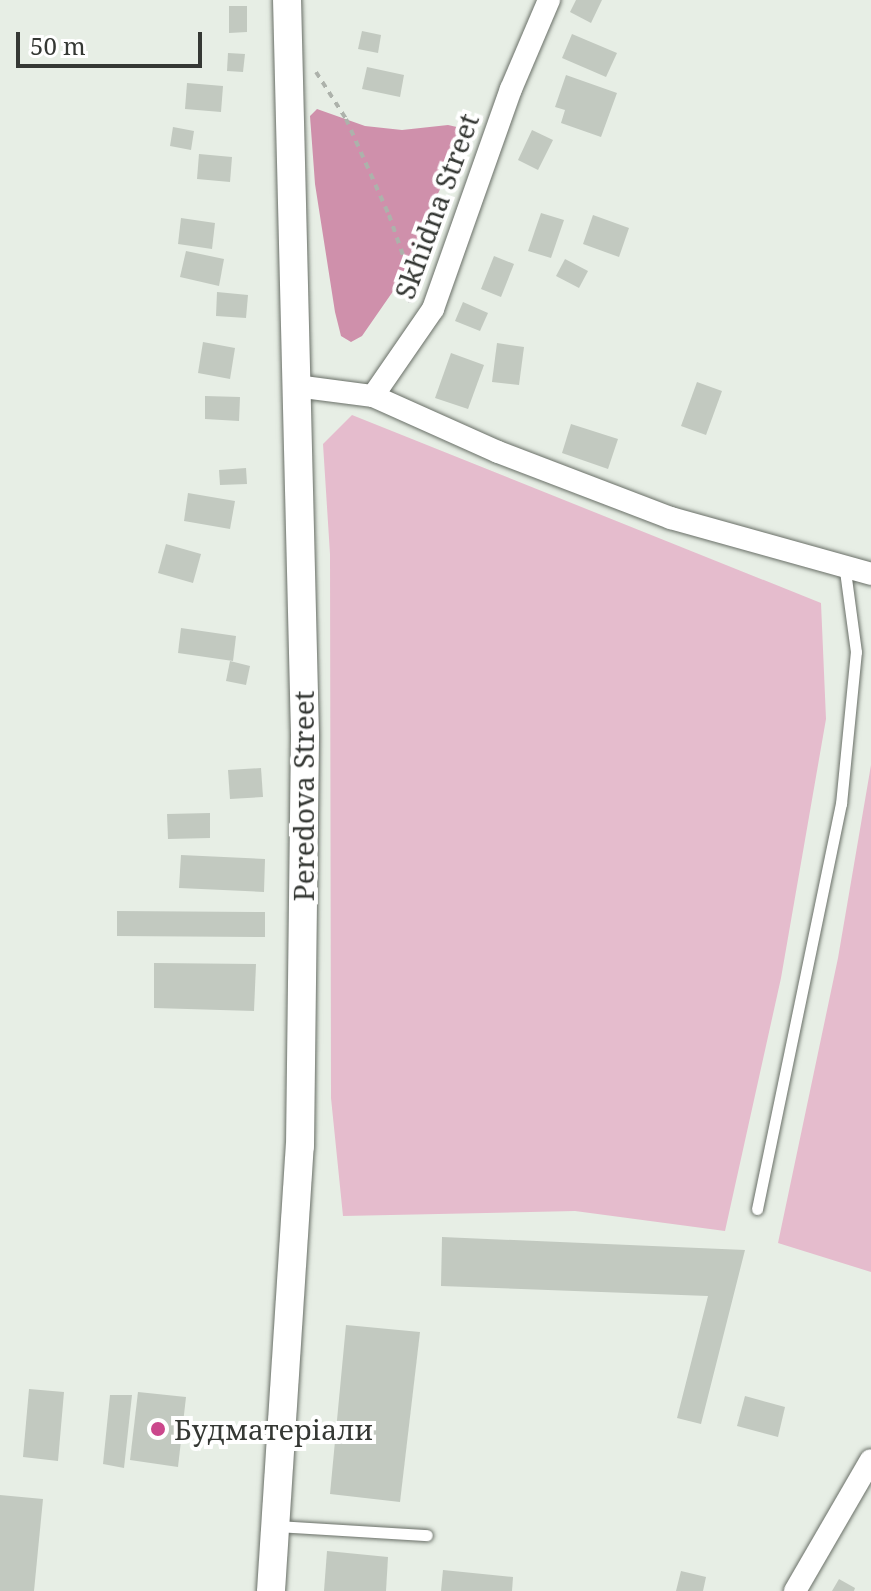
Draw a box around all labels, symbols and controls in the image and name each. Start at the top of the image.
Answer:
scale bar [20,16,206,66]
text: 50 m [30,29,86,62]
street label: Skhidna Street [387,109,485,303]
street label: Peredova Street [286,691,320,901]
place label: Будматеріали [174,1412,373,1446]
marker: Будматеріали [149,1420,167,1438]

